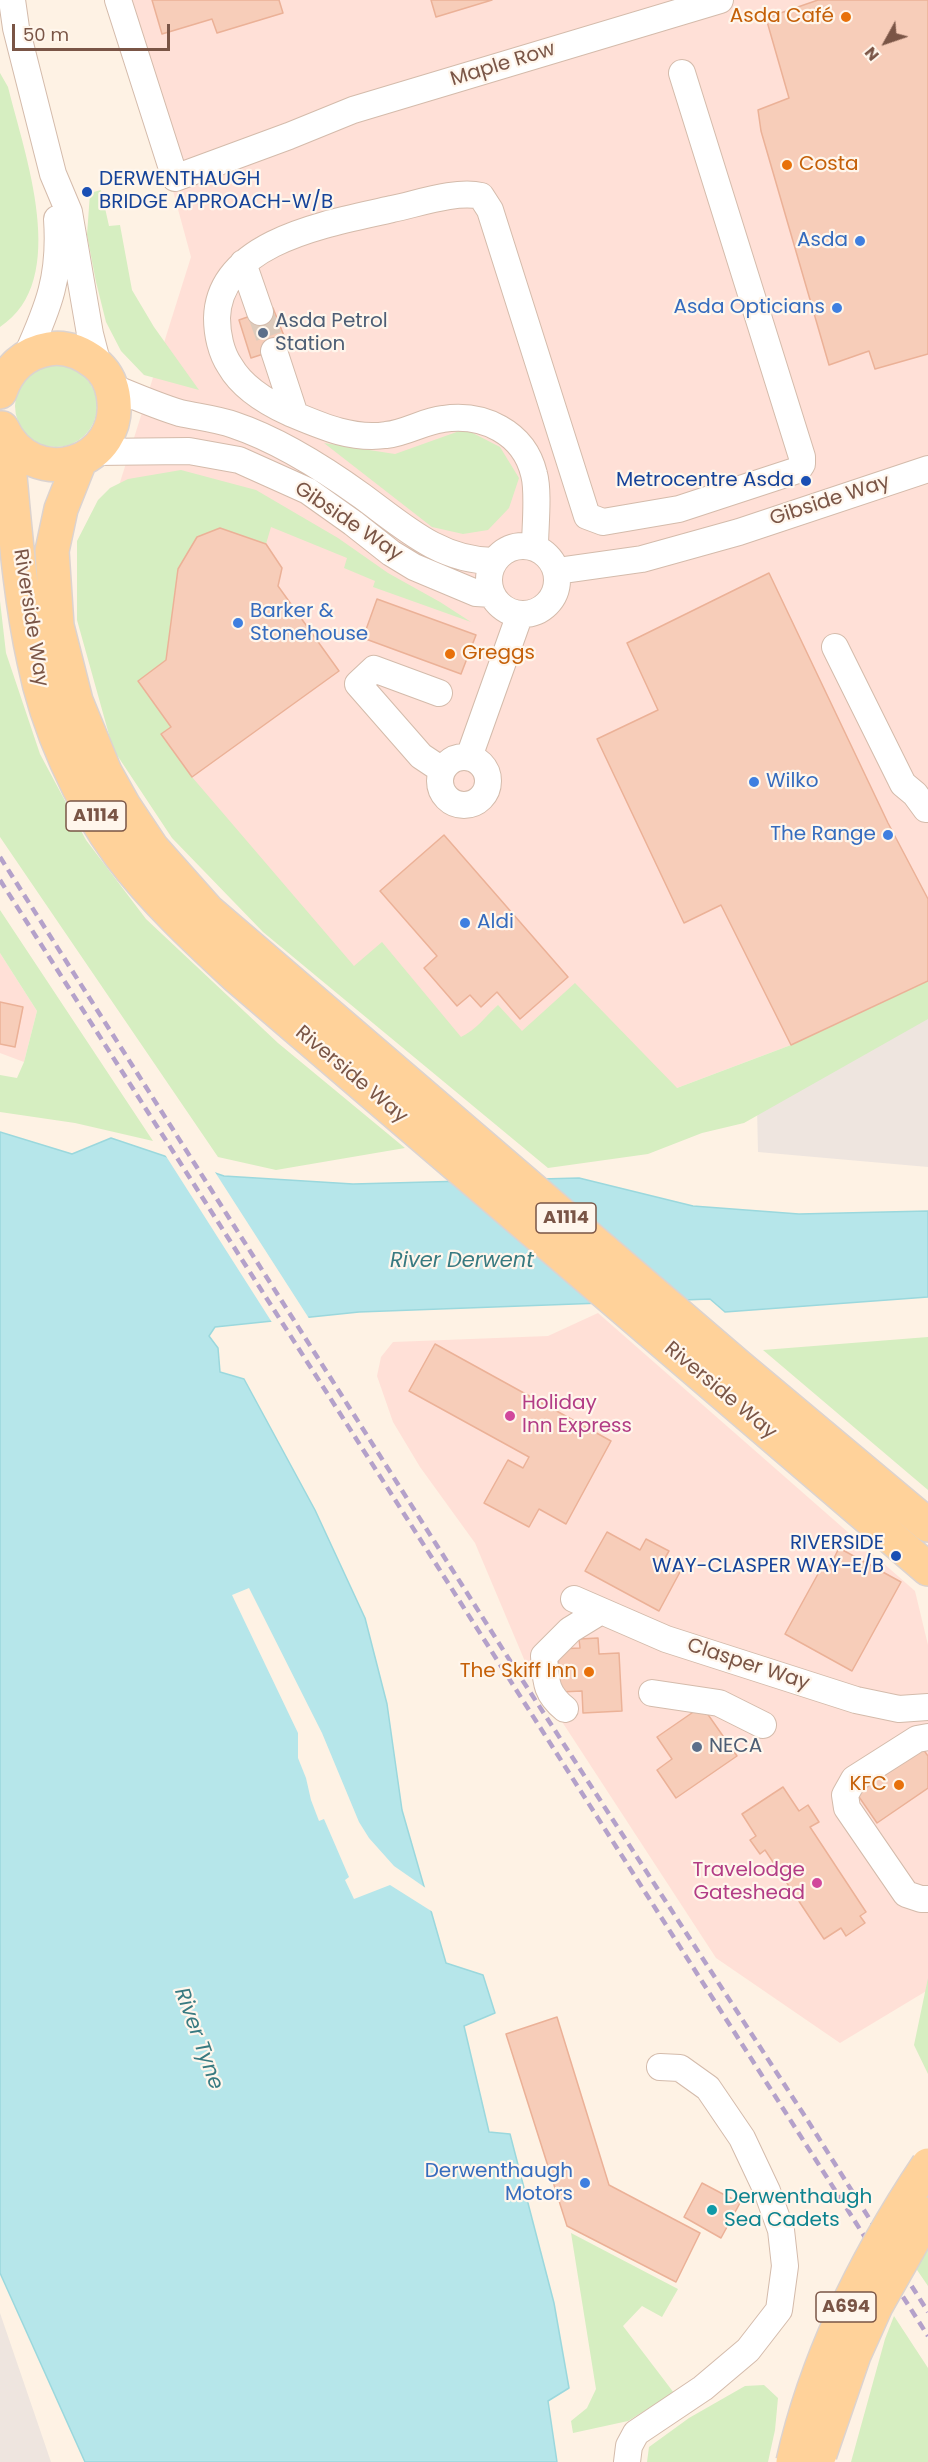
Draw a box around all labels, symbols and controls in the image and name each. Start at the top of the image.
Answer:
place label: Asda Café [730,5,834,29]
marker: Asda Café [839,10,853,24]
scale bar [15,12,172,50]
north arrow [856,12,916,72]
text: 50 m [23,22,69,47]
street label: Maple Row [448,38,558,92]
text: N [859,42,885,66]
place label: Costa [799,153,858,177]
marker: Costa [780,158,794,172]
place label: DERWENTHAUGH BRIDGE APPROACH-W/B [99,168,333,215]
marker: DERWENTHAUGH BRIDGE APPROACH-W/B [80,185,94,199]
place label: Asda [797,229,848,253]
marker: Asda [853,234,867,248]
place label: Asda Opticians [673,296,825,320]
marker: Asda Opticians [830,301,844,315]
place label: Asda Petrol Station [275,310,388,357]
marker: Asda Petrol Station [256,326,270,340]
place label: Metrocentre Asda [616,469,794,493]
street label: Gibside Way [767,470,893,532]
marker: Metrocentre Asda [799,474,813,488]
street label: Gibside Way [290,477,406,567]
street label: Riverside Way [7,547,53,689]
place label: Barker & Stonehouse [250,600,368,647]
marker: Barker & Stonehouse [231,616,245,630]
place label: Greggs [462,642,535,666]
marker: Greggs [443,647,457,661]
place label: Wilko [766,770,818,794]
marker: Wilko [747,775,761,789]
road number: A1114 [66,801,126,831]
place label: The Range [770,823,876,847]
marker: The Range [881,828,895,842]
place label: Aldi [477,911,514,935]
marker: Aldi [458,916,472,930]
street label: Riverside Way [290,1021,412,1129]
road number: A1114 [536,1203,596,1233]
water label: River Derwent [390,1249,534,1275]
street label: Riverside Way [659,1337,781,1445]
place label: Holiday Inn Express [522,1392,632,1439]
marker: Holiday Inn Express [503,1409,517,1423]
place label: RIVERSIDE WAY-CLASPER WAY-E/B [652,1532,884,1579]
marker: RIVERSIDE WAY-CLASPER WAY-E/B [889,1549,903,1563]
street label: Clasper Way [684,1634,812,1696]
place label: The Skiff Inn [460,1660,577,1684]
marker: The Skiff Inn [582,1665,596,1679]
place label: NECA [709,1735,762,1759]
marker: NECA [690,1740,704,1754]
place label: KFC [850,1773,887,1797]
marker: KFC [892,1778,906,1792]
place label: Travelodge Gateshead [692,1859,805,1906]
marker: Travelodge Gateshead [810,1876,824,1890]
water label: River Tyne [168,1985,228,2093]
place label: Derwenthaugh Motors [425,2160,573,2207]
marker: Derwenthaugh Motors [578,2176,592,2190]
place label: Derwenthaugh Sea Cadets [724,2186,872,2233]
marker: Derwenthaugh Sea Cadets [705,2203,719,2217]
road number: A694 [816,2292,876,2322]

